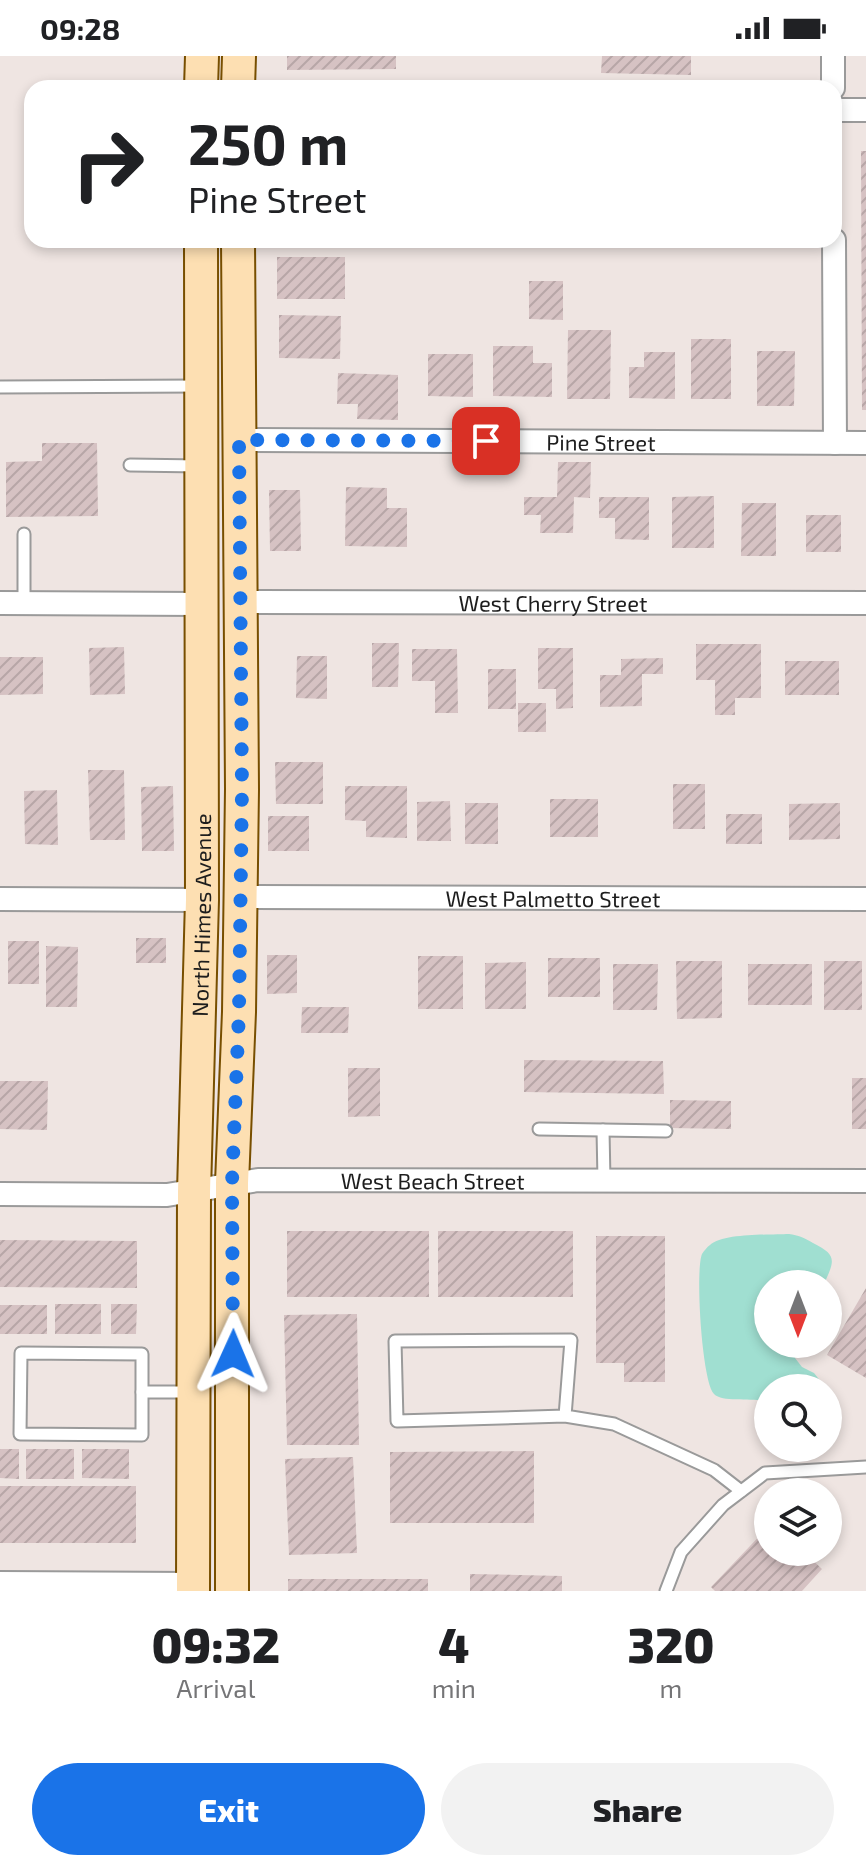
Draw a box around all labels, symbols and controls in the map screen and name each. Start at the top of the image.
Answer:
text: 09:28 [40,10,120,46]
text: 250 m [188,109,348,176]
icon: right [56,112,160,216]
text: Pine Street [188,177,367,220]
pin [452,407,520,475]
icon: arrive [464,419,508,463]
street label: Pine Street [546,428,656,455]
street label: West Cherry Street [459,589,647,616]
street label: North Himes Avenue [186,813,215,1017]
street label: West Palmetto Street [446,885,660,911]
street label: West Beach Street [341,1167,525,1193]
north arrow [754,1270,842,1358]
map controls [754,1270,842,1566]
position arrow [191,1312,275,1396]
button: search [754,1374,842,1462]
button: layers [754,1478,842,1566]
text: 09:32 [152,1615,280,1673]
text: 4 [438,1615,469,1673]
text: 320 [628,1615,714,1673]
text: Arrival [176,1672,255,1703]
text: min [432,1672,476,1703]
text: m [660,1672,682,1703]
button: Exit [32,1763,425,1855]
button: Share [441,1763,834,1855]

